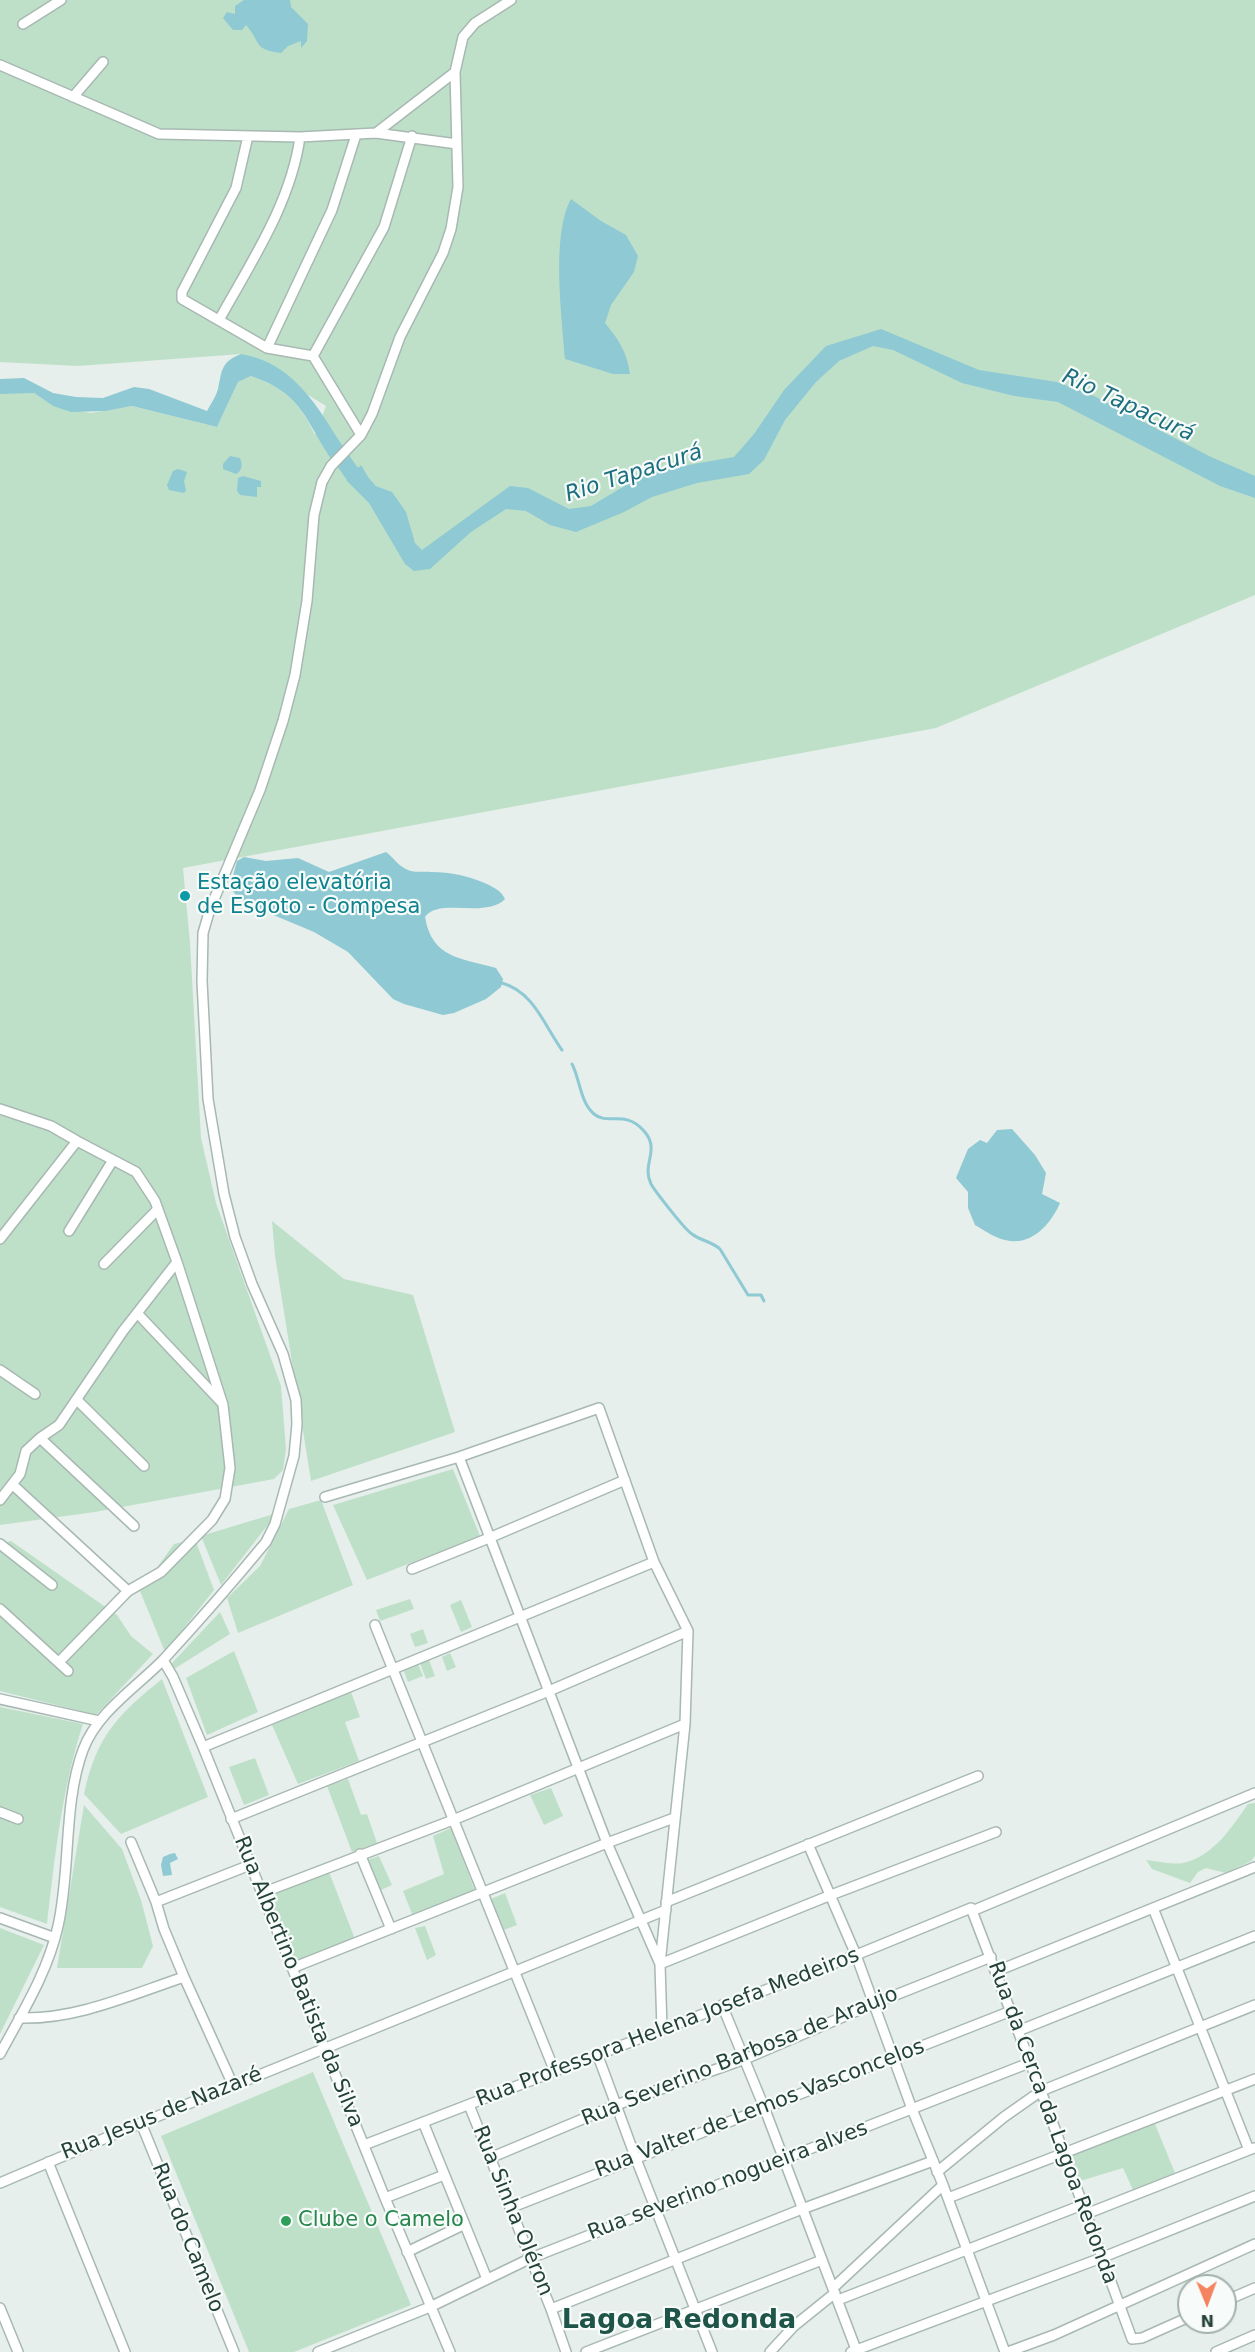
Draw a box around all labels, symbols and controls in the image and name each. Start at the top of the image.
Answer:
water label: Rio Tapacurá [1058,364,1198,448]
water label: Rio Tapacurá [562,439,706,509]
place label: Estação elevatória de Esgoto - Compesa [197,871,420,921]
marker: Estação elevatória de Esgoto - Compesa [178,889,192,903]
street label: Rua Albertino Batista da Silva [228,1833,368,2131]
street label: Rua Professora Helena Josefa Medeiros [473,1943,863,2113]
street label: Rua da Cerca da Lagoa Redonda [982,1958,1122,2288]
street label: Rua Severino Barbosa de Araujo [578,1982,902,2132]
street label: Rua Valter de Lemos Vasconcelos [592,2034,928,2184]
street label: Rua Jesus de Nazaré [58,2062,266,2166]
street label: Rua severino nogueira alves [585,2116,871,2246]
street label: Rua Sinha Oléron [466,2122,558,2300]
street label: Rua do Camelo [146,2160,228,2316]
place label: Clube o Camelo [298,2208,464,2234]
marker: Clube o Camelo [279,2214,293,2228]
north arrow [1177,2274,1237,2334]
district label: Lagoa Redonda [562,2305,796,2337]
text: N [1200,2311,1214,2330]

